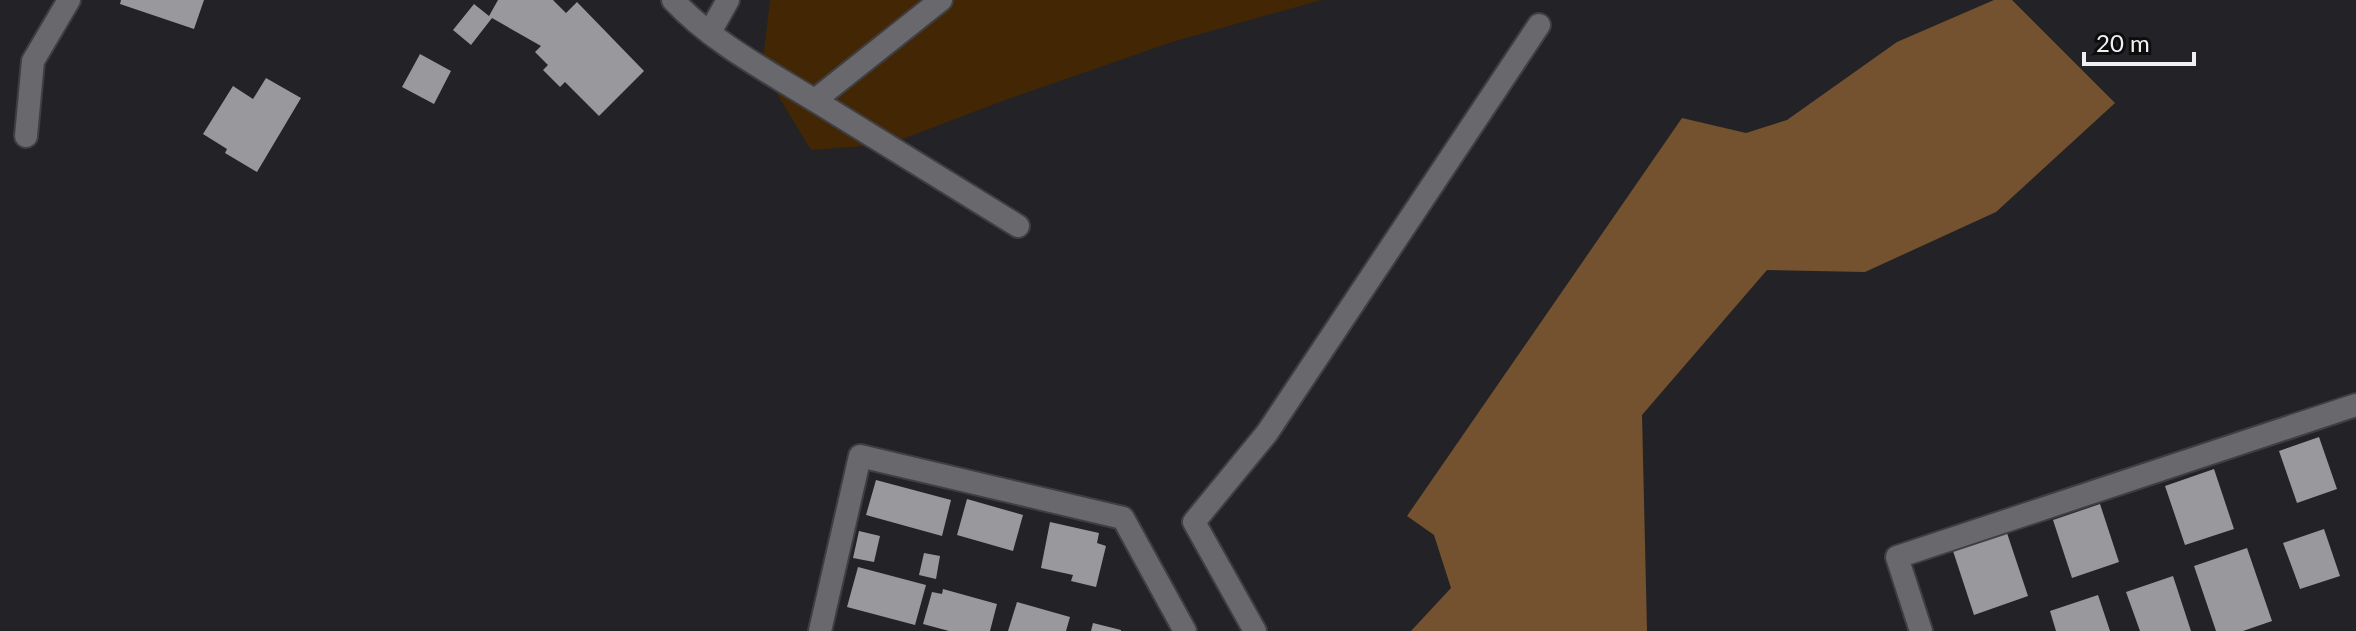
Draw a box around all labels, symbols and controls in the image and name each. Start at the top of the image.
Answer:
scale bar [2084,16,2194,66]
text: 20 m [2096,28,2150,57]

